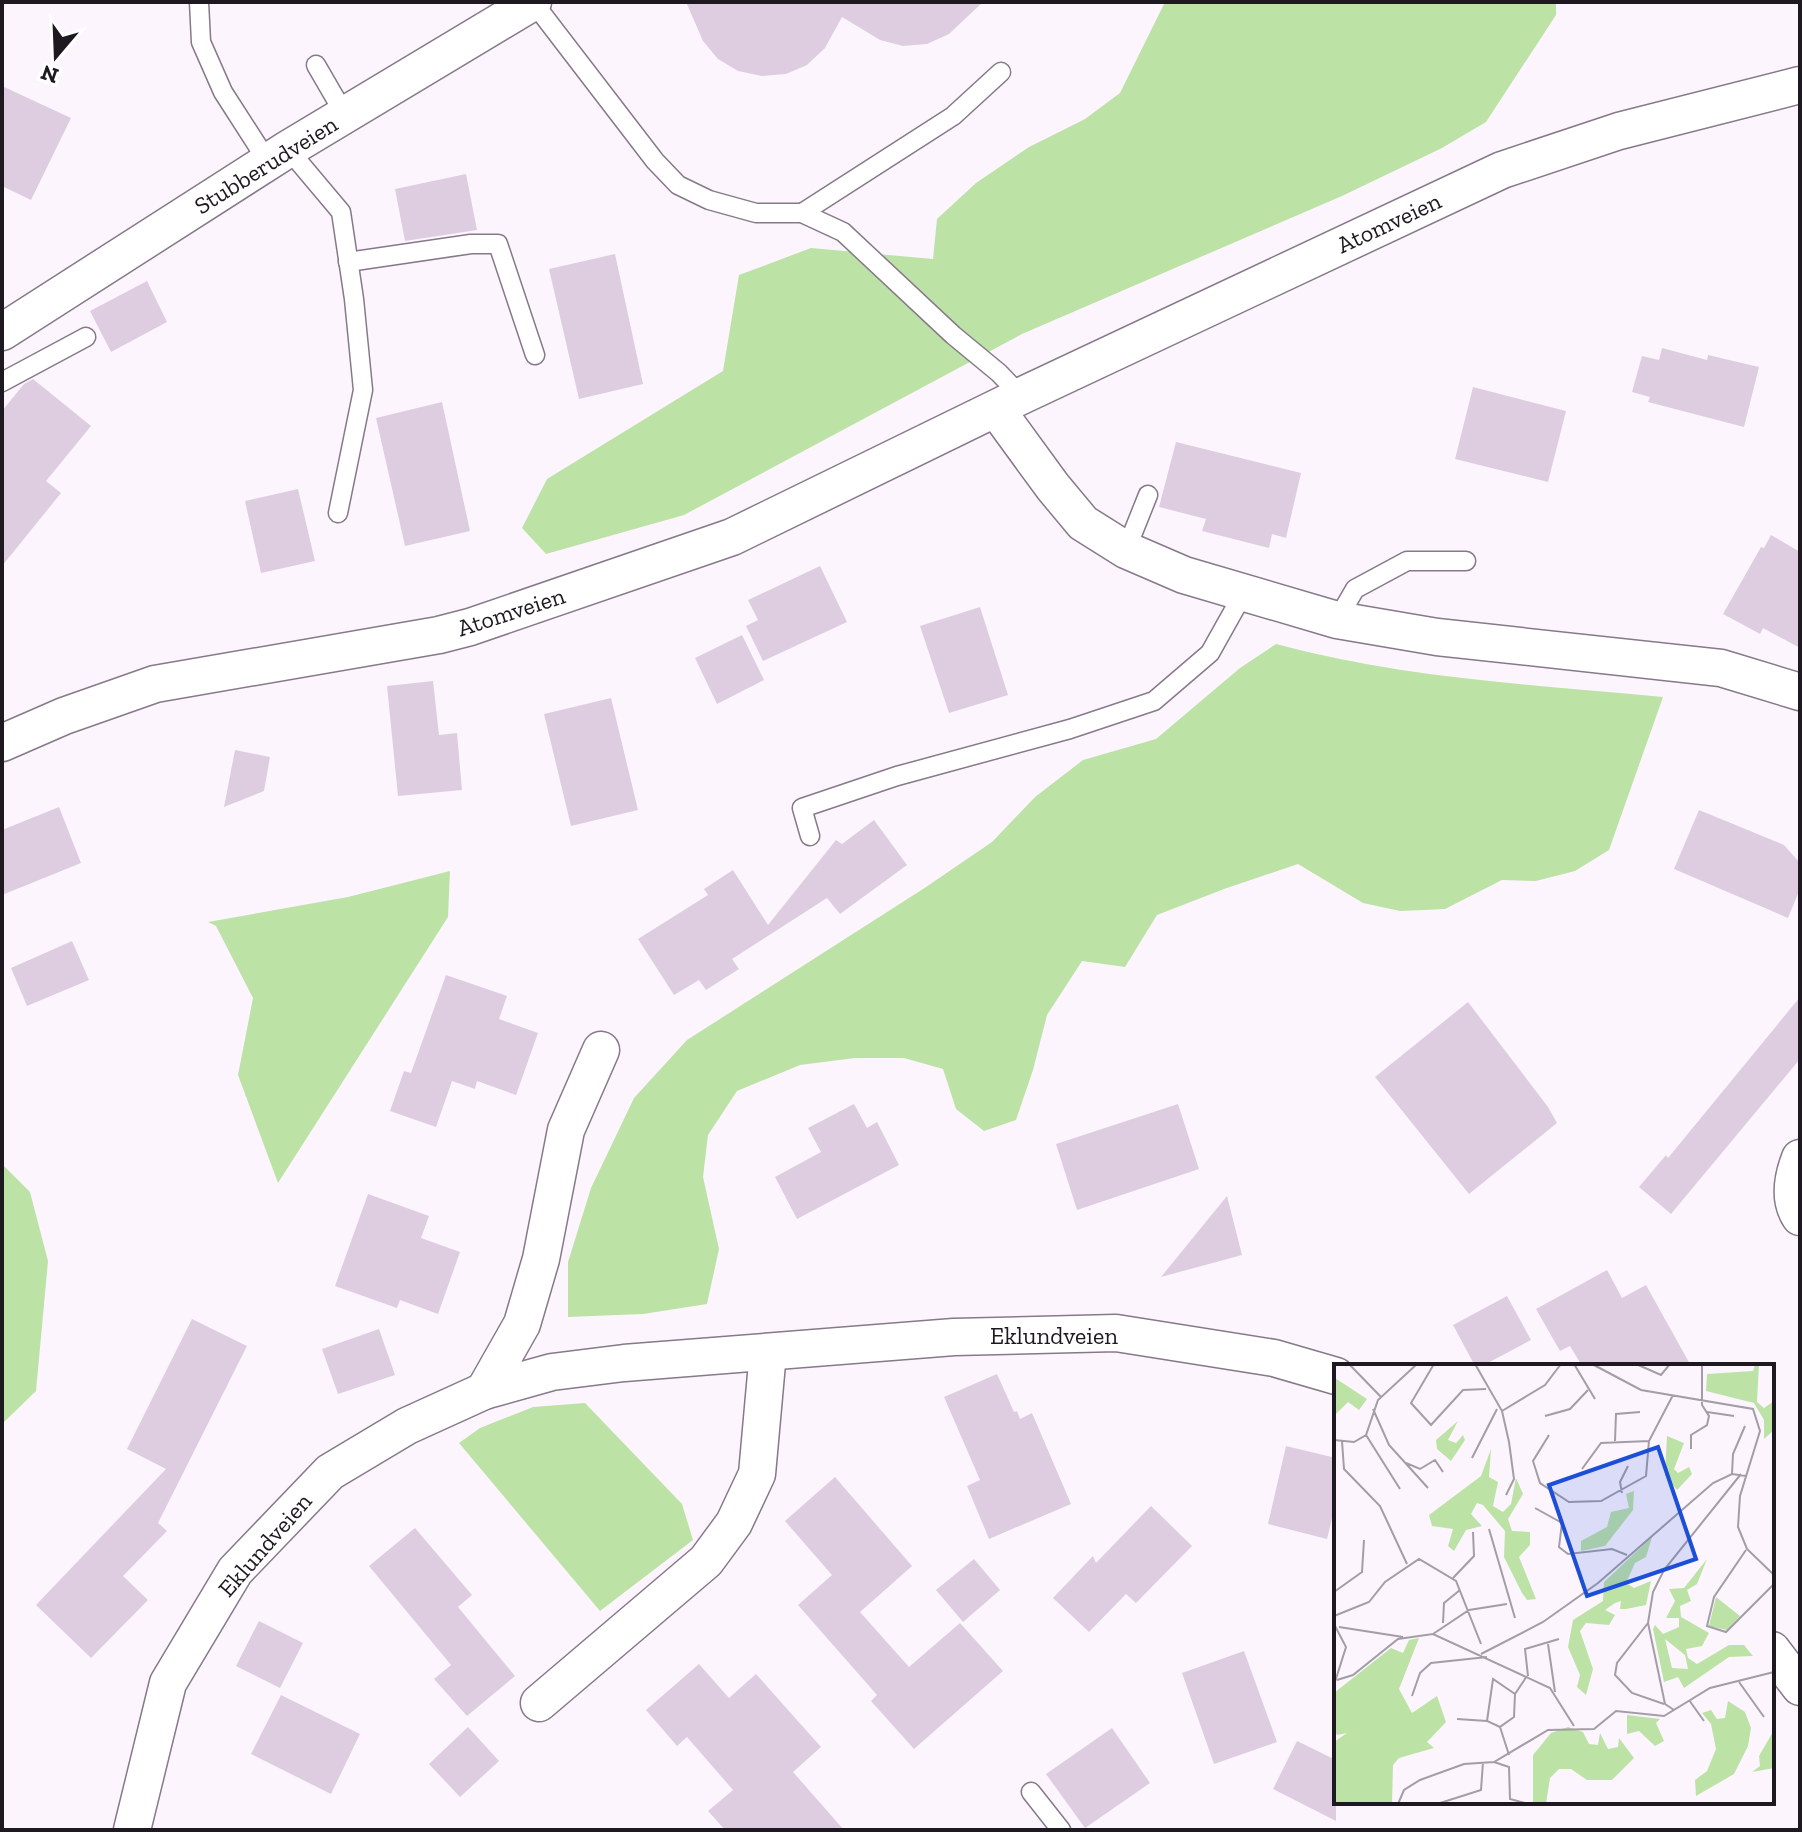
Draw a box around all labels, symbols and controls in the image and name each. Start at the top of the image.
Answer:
north arrow [16,16,96,96]
text: N [37,59,62,90]
street label: Stubberudveien [189,109,343,220]
street label: Atomveien [1332,186,1446,259]
street label: Atomveien [453,580,569,643]
street label: Eklundveien [990,1321,1118,1350]
inset map [1334,1364,1774,1804]
street label: Eklundveien [212,1487,318,1602]

